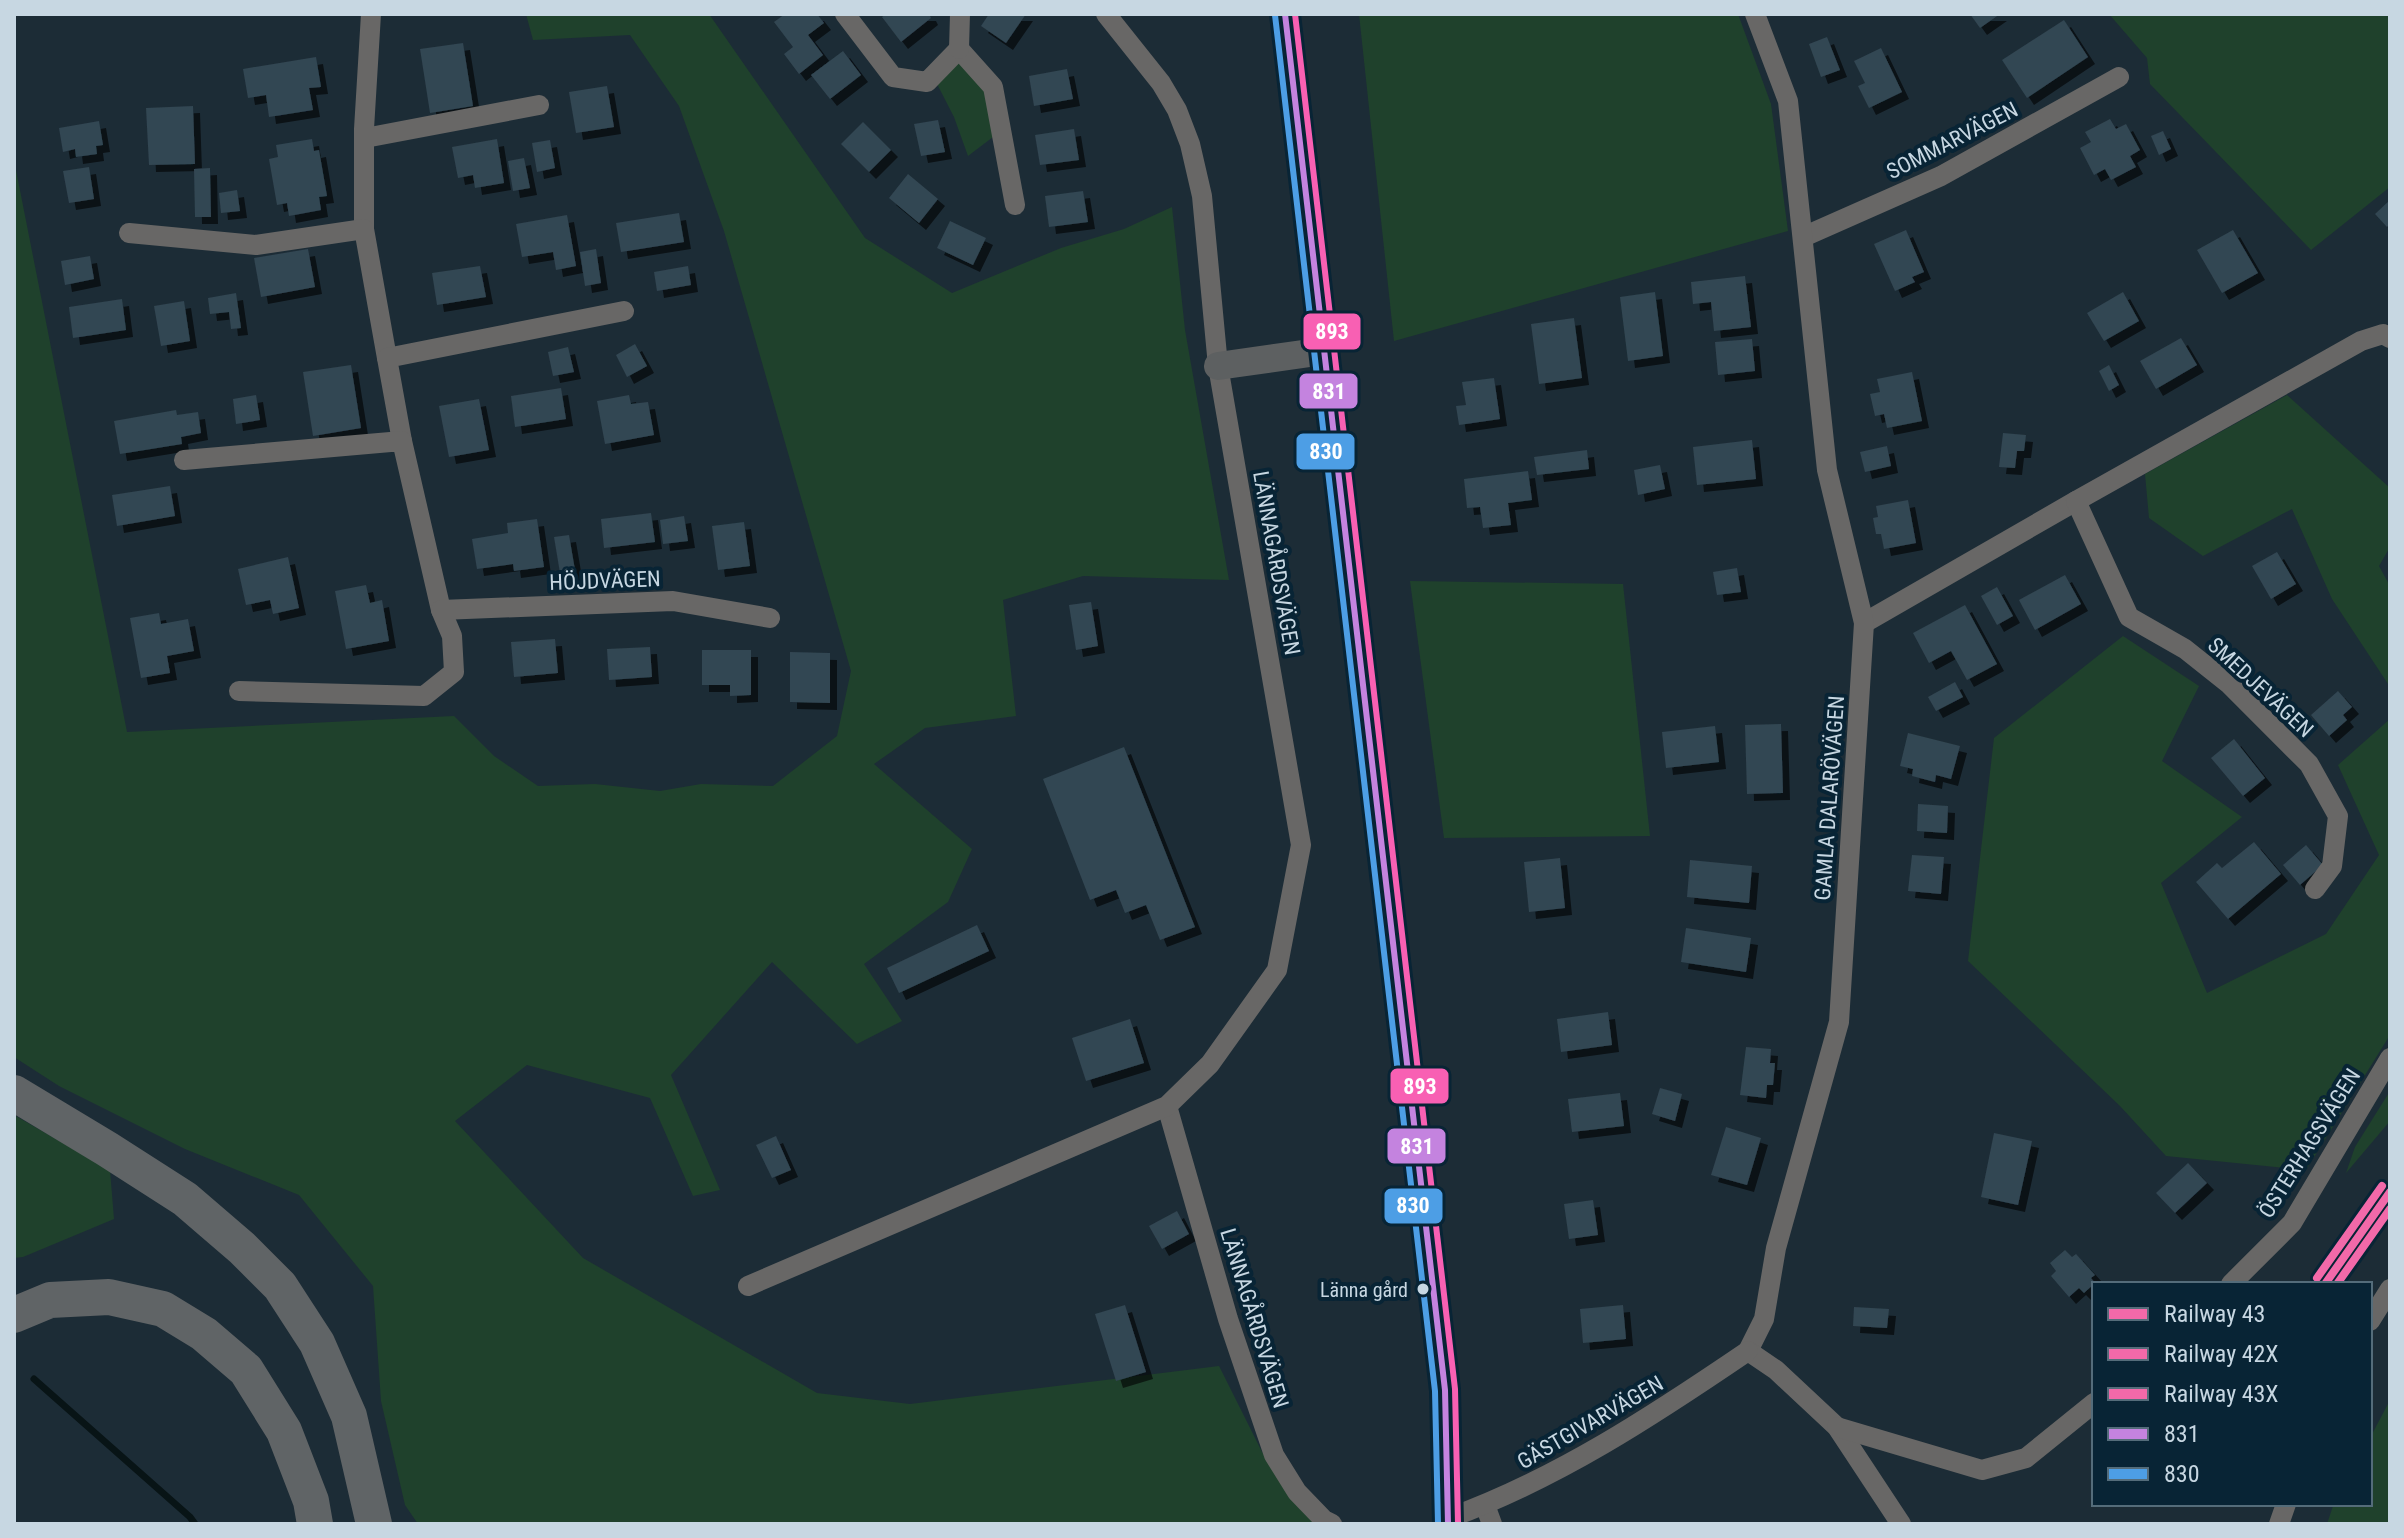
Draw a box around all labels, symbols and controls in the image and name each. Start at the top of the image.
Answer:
street label: SOMMARVÄGEN [1882,97,2022,184]
line badge: 893 [1302,312,1362,351]
text: 893 [1315,319,1349,344]
line badge: 831 [1298,372,1359,410]
text: 831 [1312,379,1346,404]
line badge: 830 [1295,432,1356,471]
text: 830 [1309,439,1343,464]
street label: LÄNNAGÅRDSVÄGEN [1248,469,1306,657]
street label: HÖJDVÄGEN [549,566,661,595]
street label: SMEDJEVÄGEN [2203,632,2318,742]
street label: GAMLA DALARÖVÄGEN [1810,695,1849,901]
street label: ÖSTERHAGSVÄGEN [2253,1064,2365,1222]
line badge: 893 [1389,1067,1450,1105]
text: 893 [1403,1074,1437,1099]
line badge: 831 [1386,1127,1447,1165]
text: 831 [1400,1134,1434,1159]
line badge: 830 [1383,1187,1444,1225]
text: 830 [1396,1193,1430,1218]
street label: LÄNNAGÅRDSVÄGEN [1215,1225,1295,1411]
place label: Länna gård [1320,1278,1408,1302]
marker: Länna gård [1415,1281,1431,1297]
legend [2092,1282,2372,1506]
text: Railway 43 [2164,1300,2265,1328]
text: Railway 42X [2164,1340,2279,1368]
street label: GÄSTGIVARVÄGEN [1513,1371,1668,1474]
text: Railway 43X [2164,1380,2279,1408]
text: 831 [2164,1420,2200,1448]
text: 830 [2164,1460,2200,1488]

